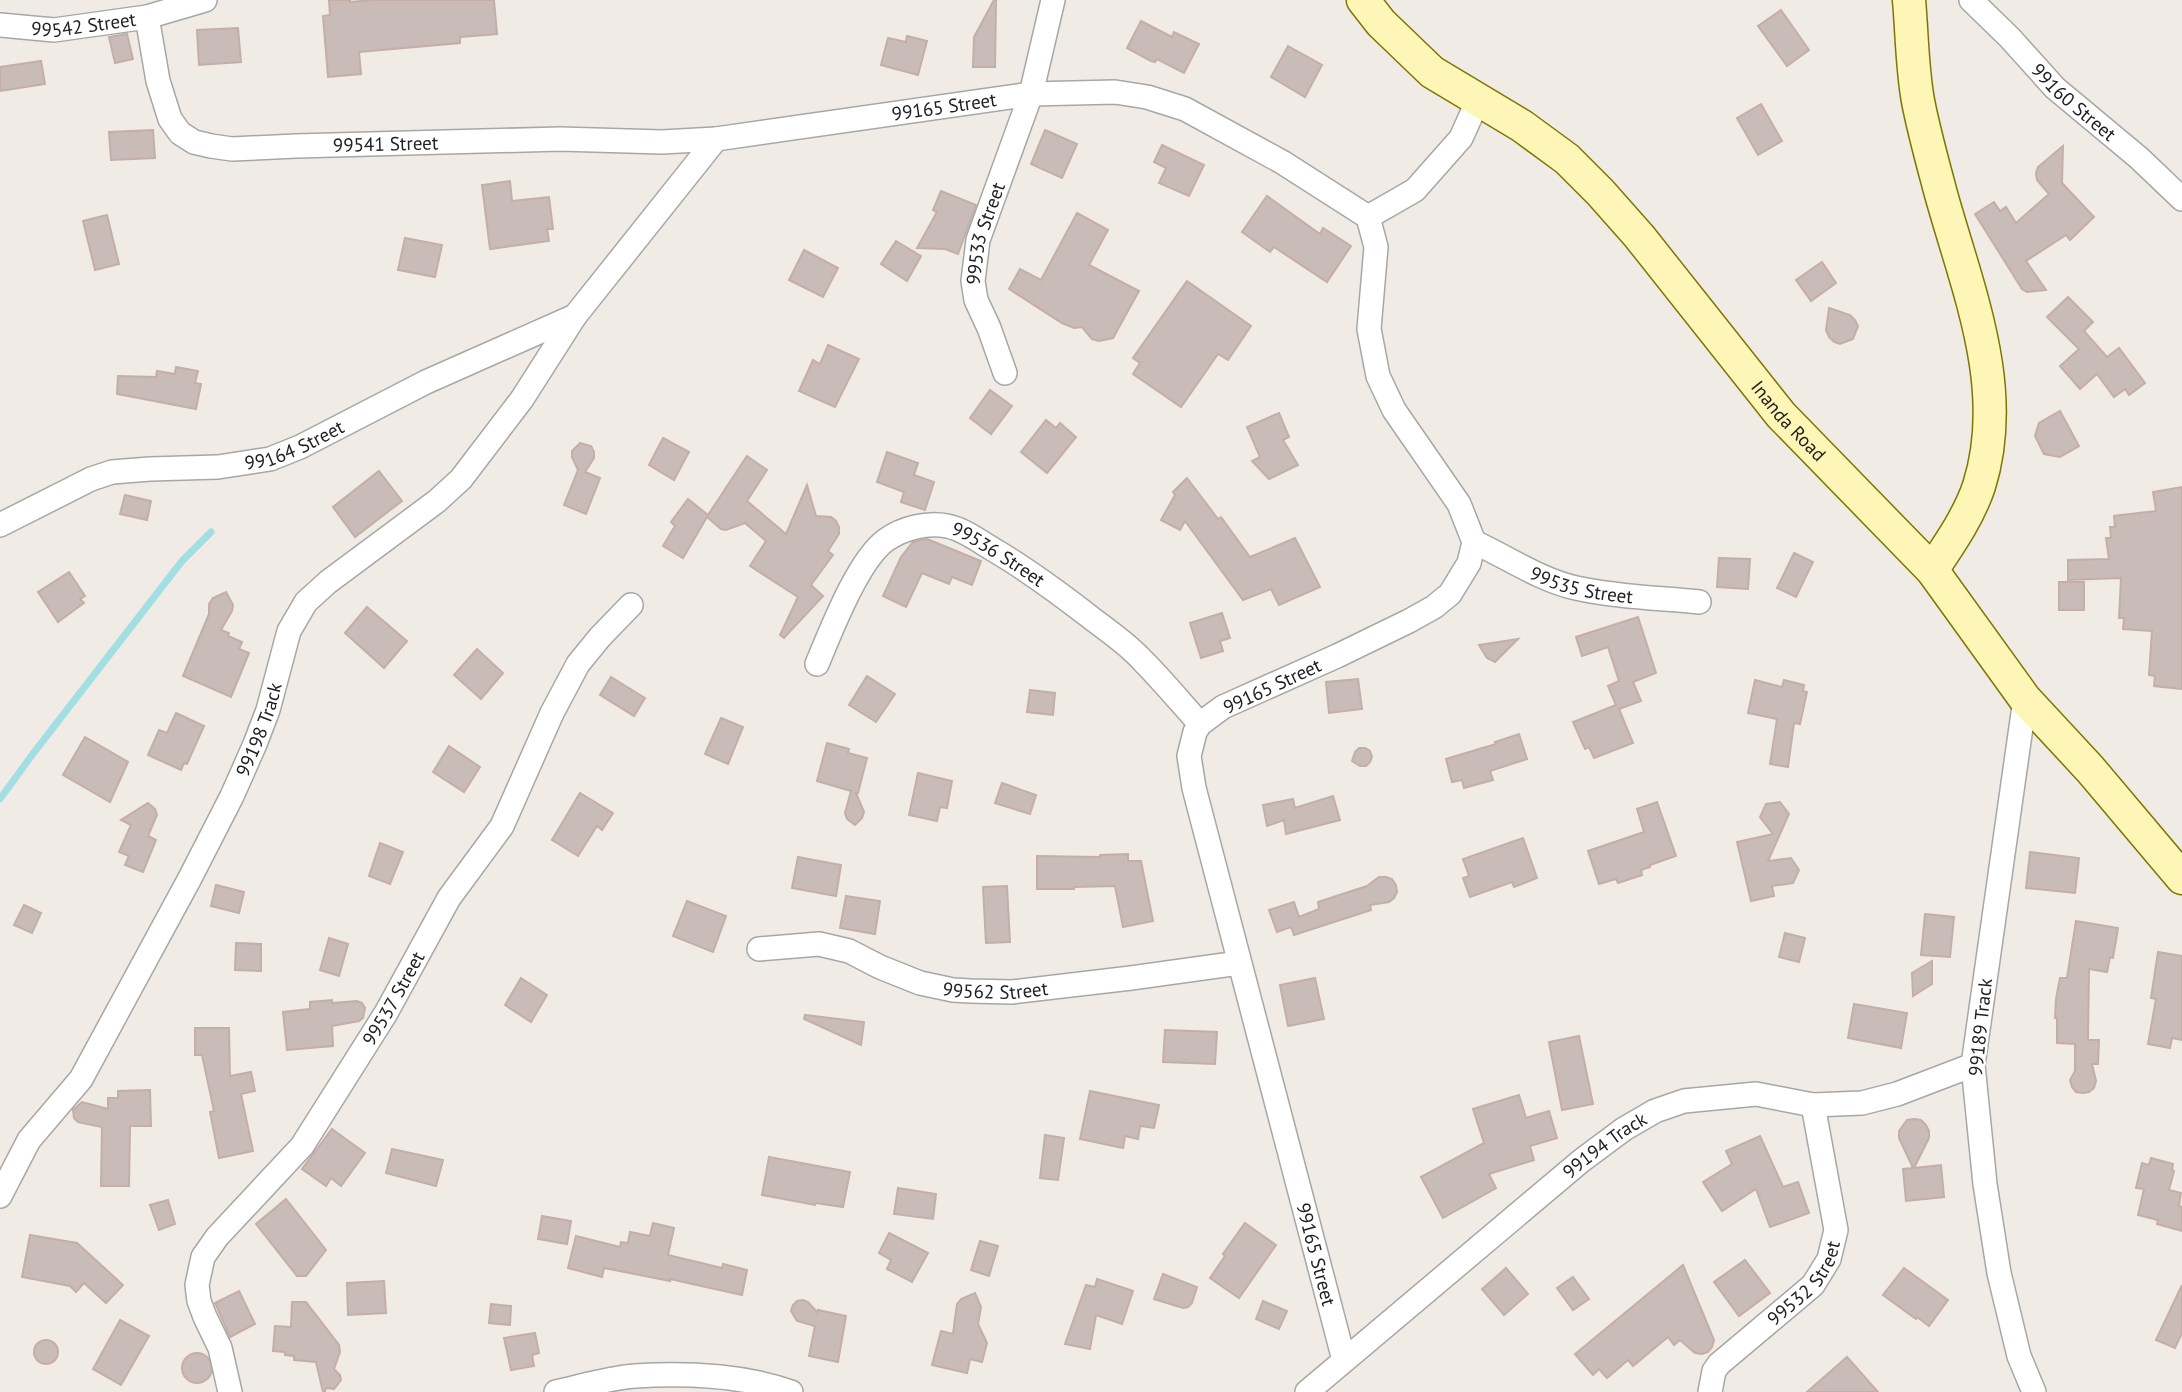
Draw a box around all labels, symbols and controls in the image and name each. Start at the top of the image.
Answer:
street label: 99542 Street [30,7,138,42]
street label: 99160 Street [2026,58,2121,146]
street label: 99165 Street [890,87,999,126]
street label: 99541 Street [333,130,439,157]
street label: 99533 Street [961,178,1010,286]
street label: Inanda Road [1746,375,1831,466]
street label: 99164 Street [243,414,348,475]
street label: 99536 Street [948,516,1050,592]
street label: 99535 Street [1526,560,1635,608]
street label: 99165 Street [1219,653,1325,719]
street label: 99198 Track [230,680,287,780]
street label: 99537 Street [357,947,430,1050]
street label: 99562 Street [940,976,1050,1004]
street label: 99189 Track [1963,977,1997,1077]
street label: 99194 Track [1558,1106,1651,1183]
street label: 99165 Street [1291,1200,1341,1309]
street label: 99532 Street [1762,1238,1845,1331]

